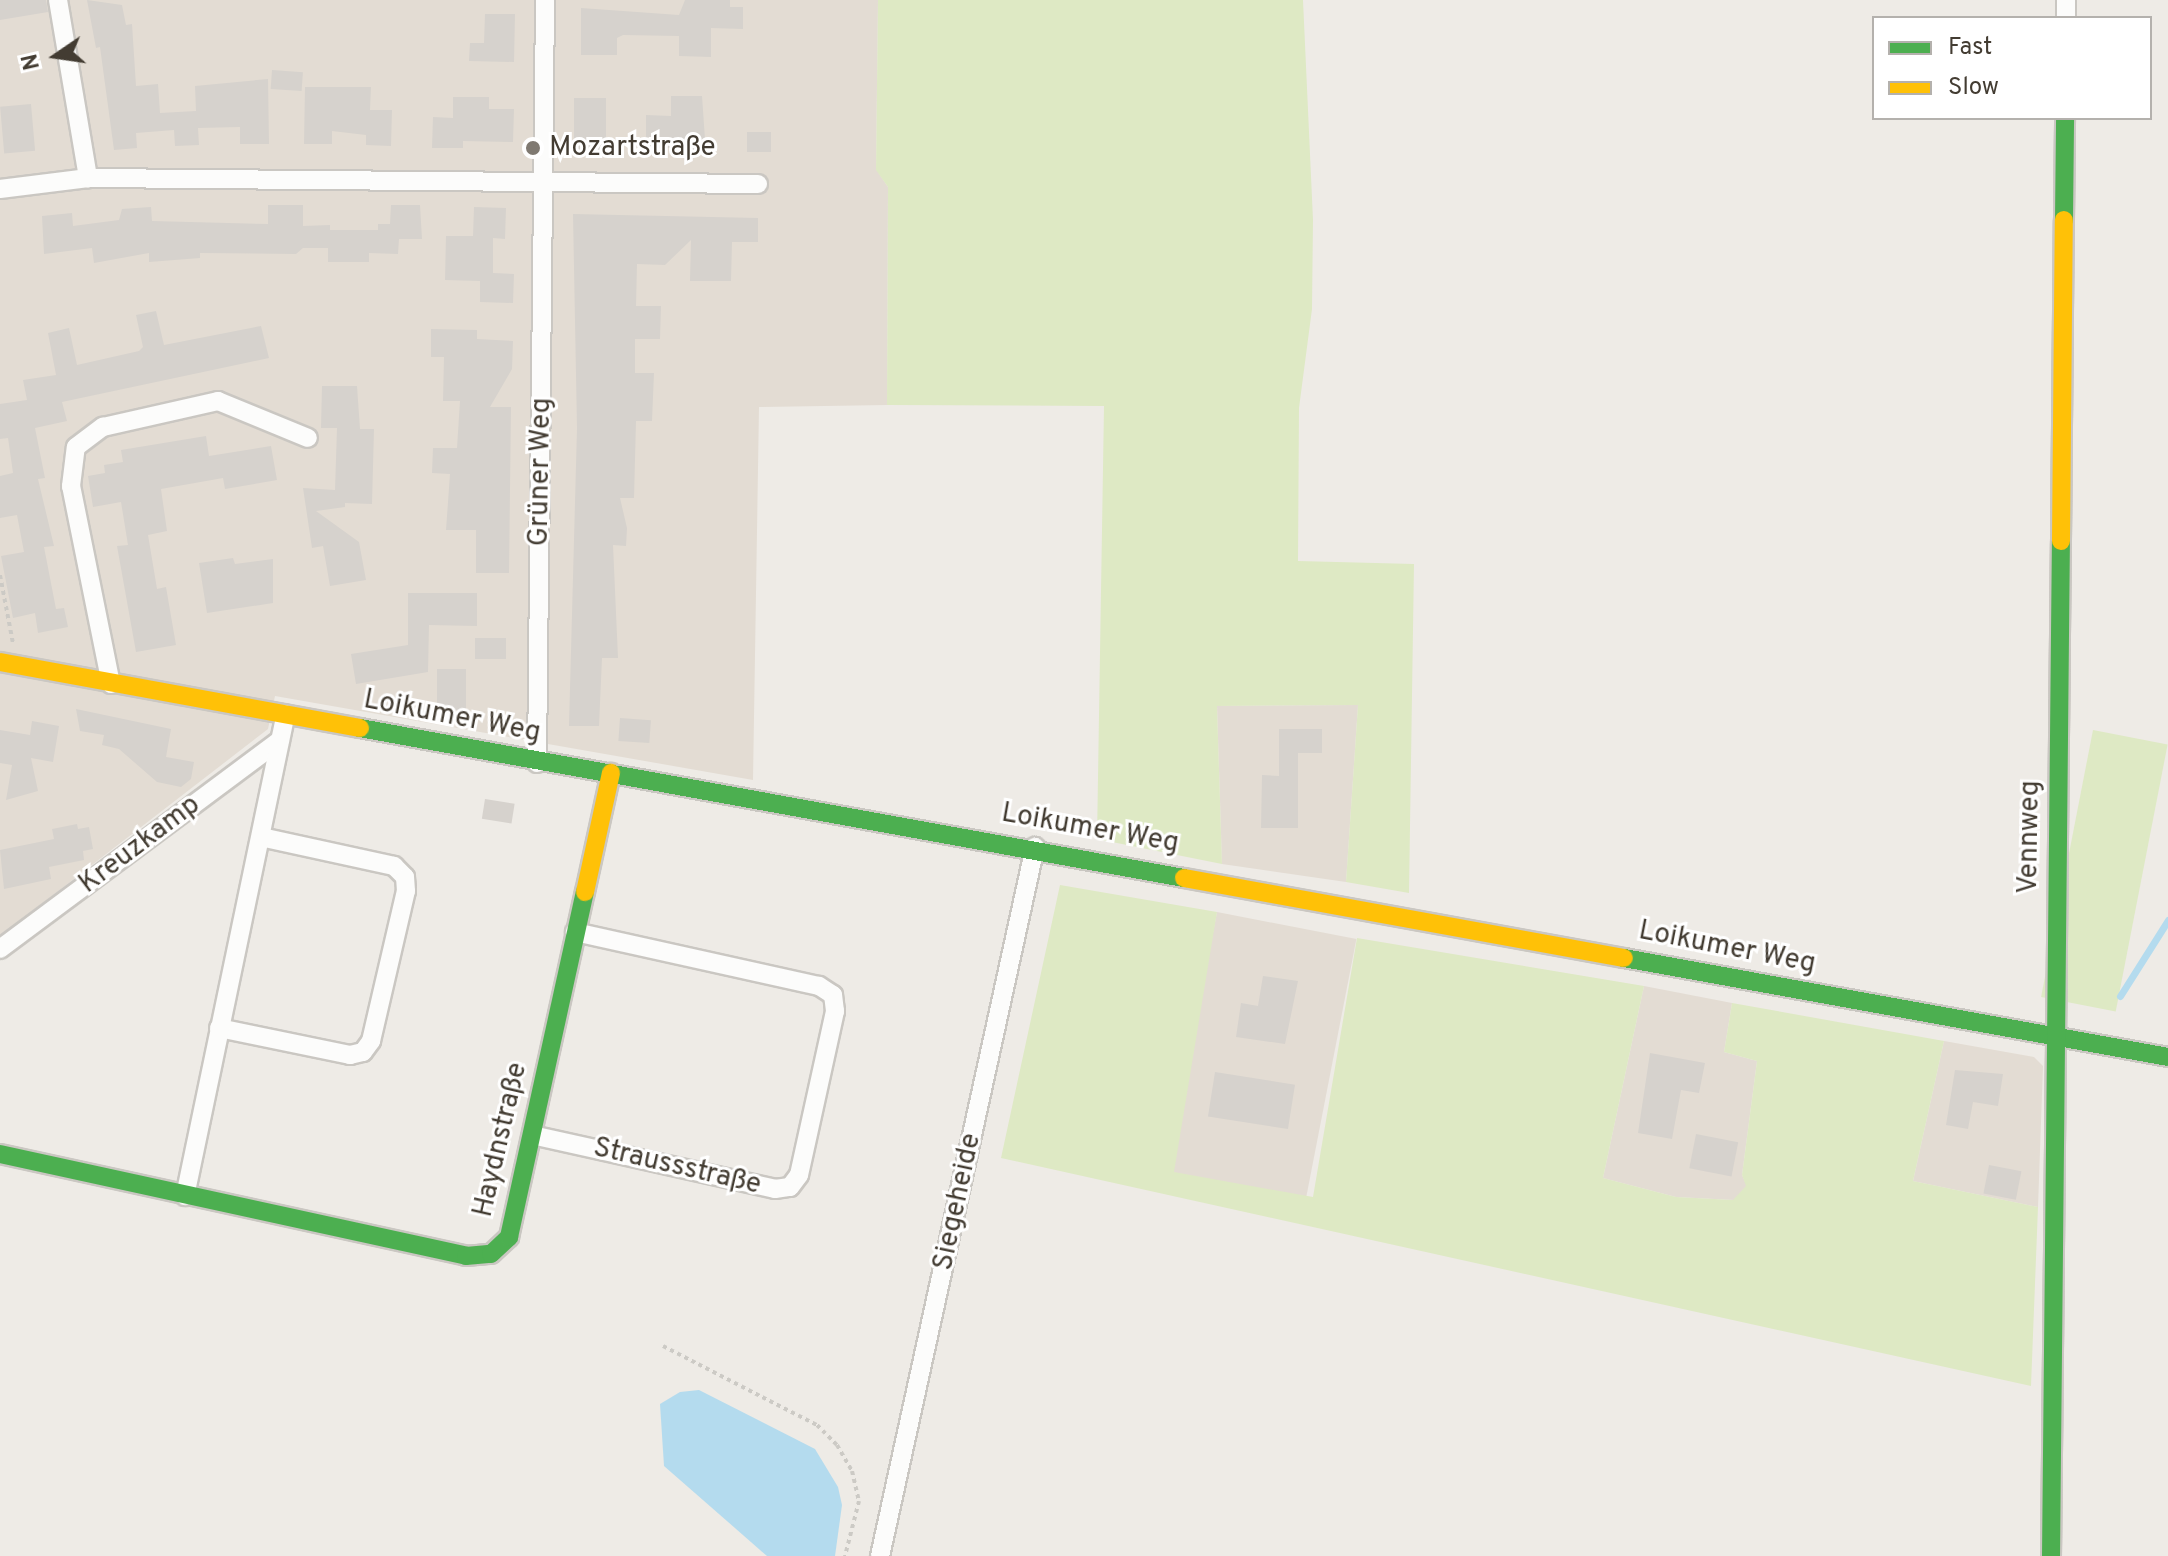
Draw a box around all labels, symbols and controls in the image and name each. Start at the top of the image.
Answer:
north arrow [16,16,96,96]
legend [1872,16,2152,120]
text: Fast [1948,33,1992,63]
text: N [17,51,47,72]
text: Slow [1948,73,1999,103]
place label: Mozartstraße [549,131,716,165]
marker: Mozartstraße [524,139,542,157]
street label: Grüner Weg [523,397,559,547]
street label: Loikumer Weg [360,683,544,751]
street label: Vennweg [2012,780,2048,894]
street label: Kreuzkamp [73,789,207,901]
street label: Loikumer Weg [998,797,1182,861]
street label: Loikumer Weg [1635,914,1819,982]
street label: Haydnstraße [467,1059,535,1221]
street label: Siegeheide [927,1130,989,1274]
street label: Straussstraße [590,1131,764,1203]

